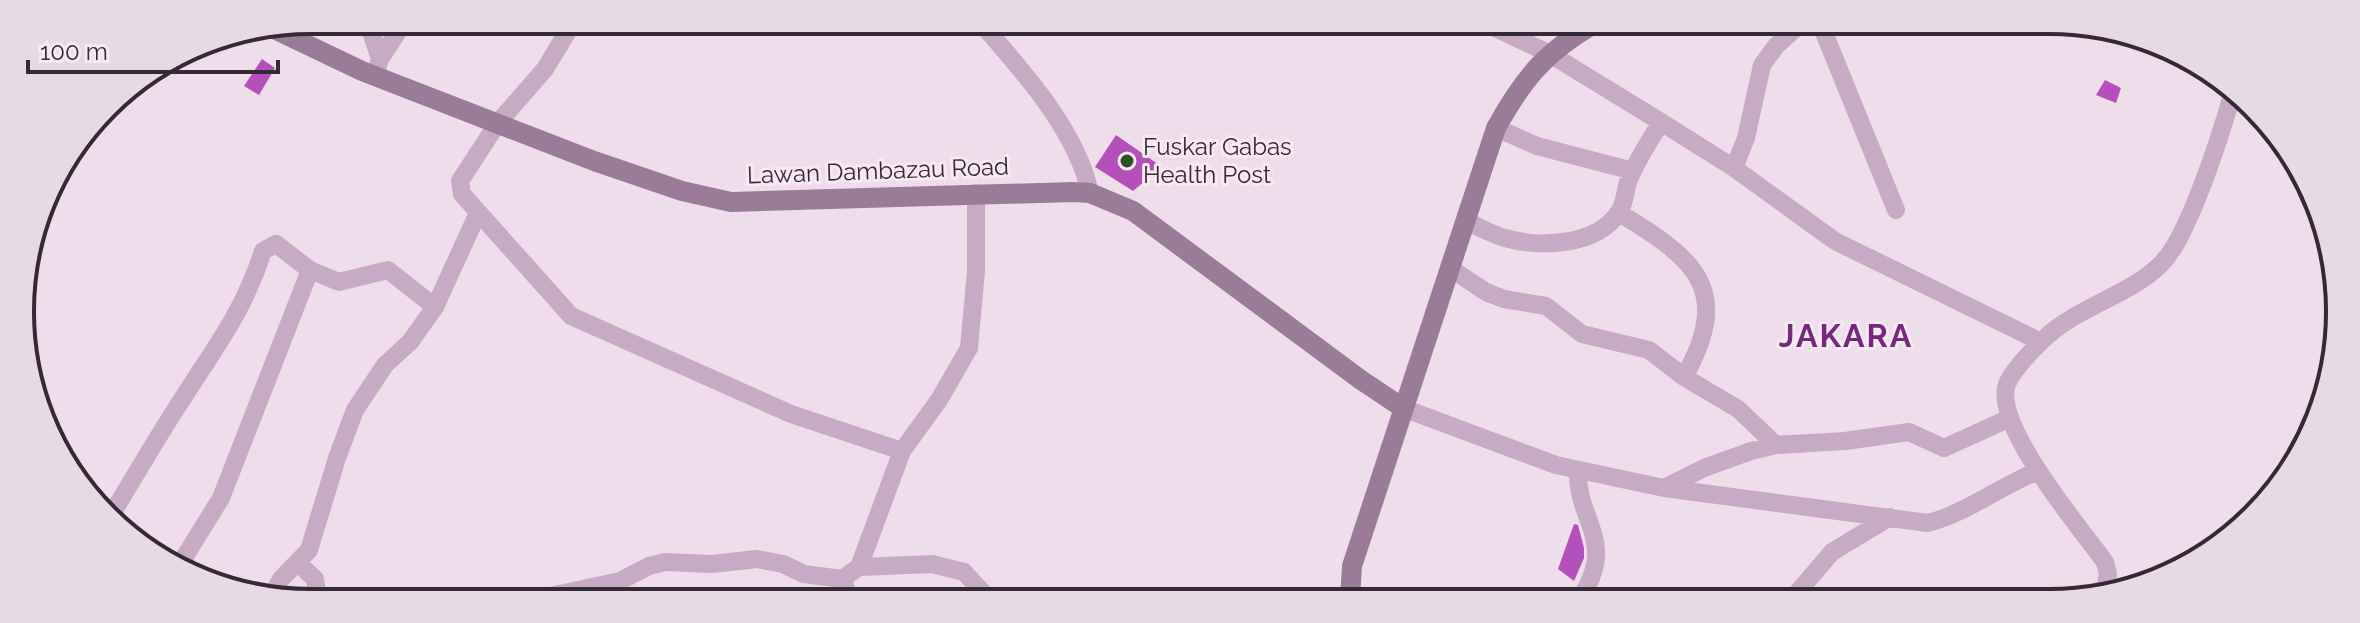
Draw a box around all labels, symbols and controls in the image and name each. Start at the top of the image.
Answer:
scale bar [28,24,278,74]
text: 100 m [40,37,108,66]
place label: Fuskar Gabas Health Post [1143,132,1292,189]
street label: Lawan Dambazau Road [747,151,1009,190]
marker: Fuskar Gabas Health Post [1118,152,1136,170]
district label: JAKARA [1779,317,1913,354]

